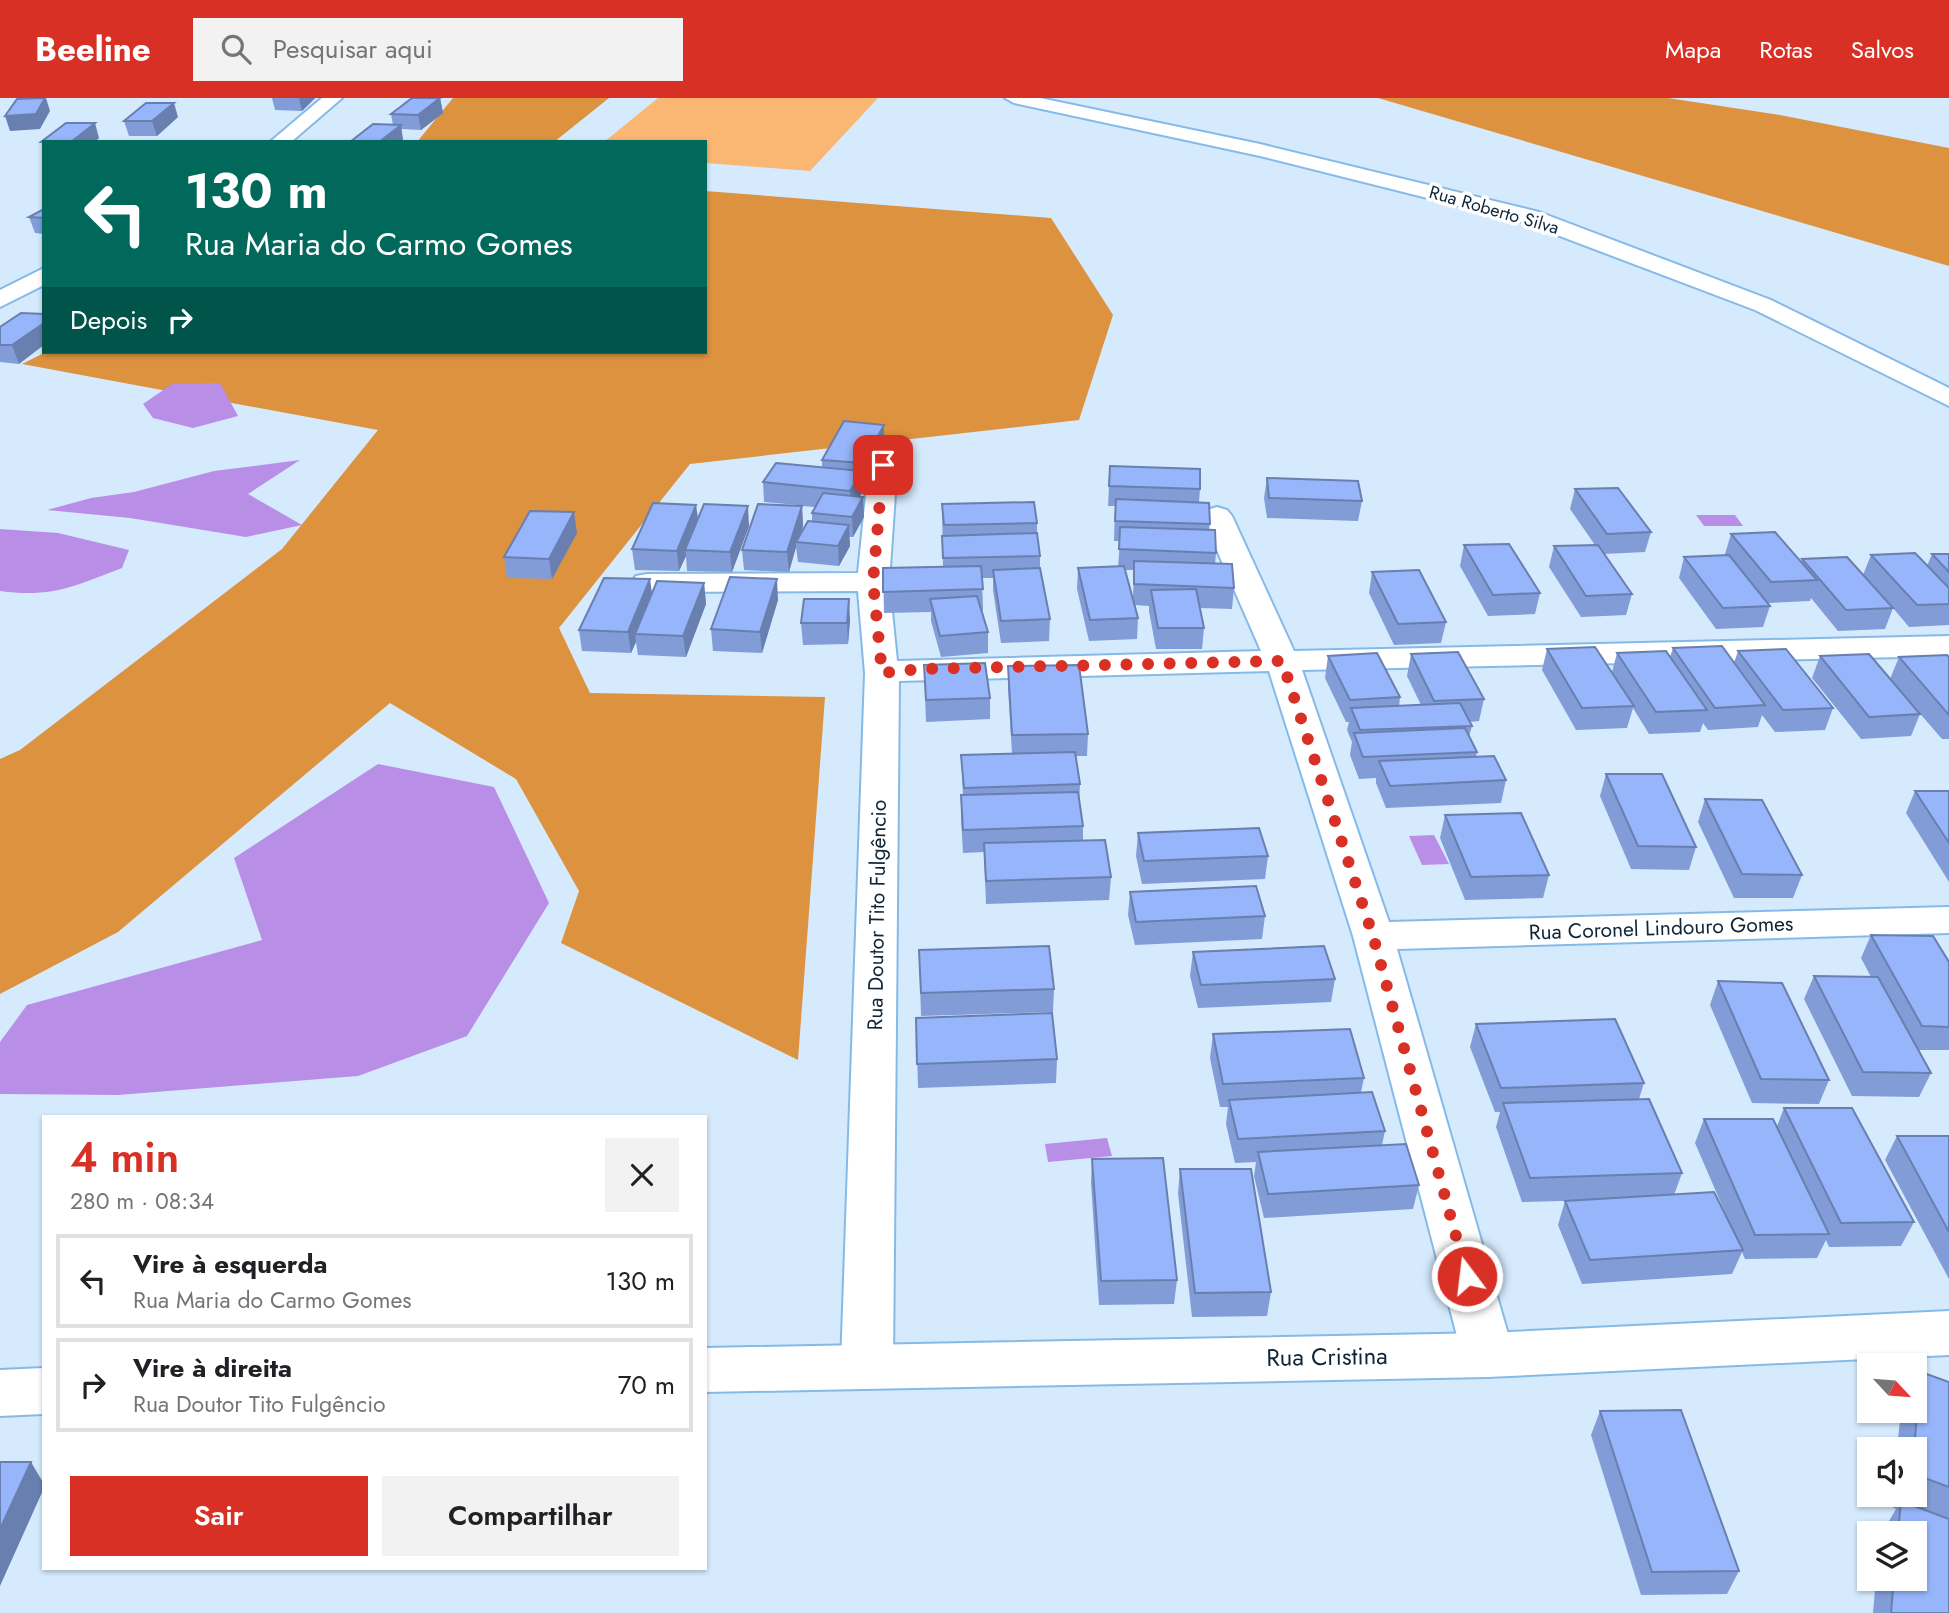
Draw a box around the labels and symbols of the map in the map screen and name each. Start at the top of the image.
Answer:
street label: Rua Roberto Silva [1426,179,1562,241]
pin [853,435,913,495]
street label: Rua Doutor Tito Fulgêncio [860,799,894,1031]
street label: Rua Coronel Lindouro Gomes [1528,908,1794,948]
position arrow [1430,1239,1504,1313]
street label: Rua Cristina [1266,1338,1388,1375]
north arrow [1857,1353,1927,1423]

